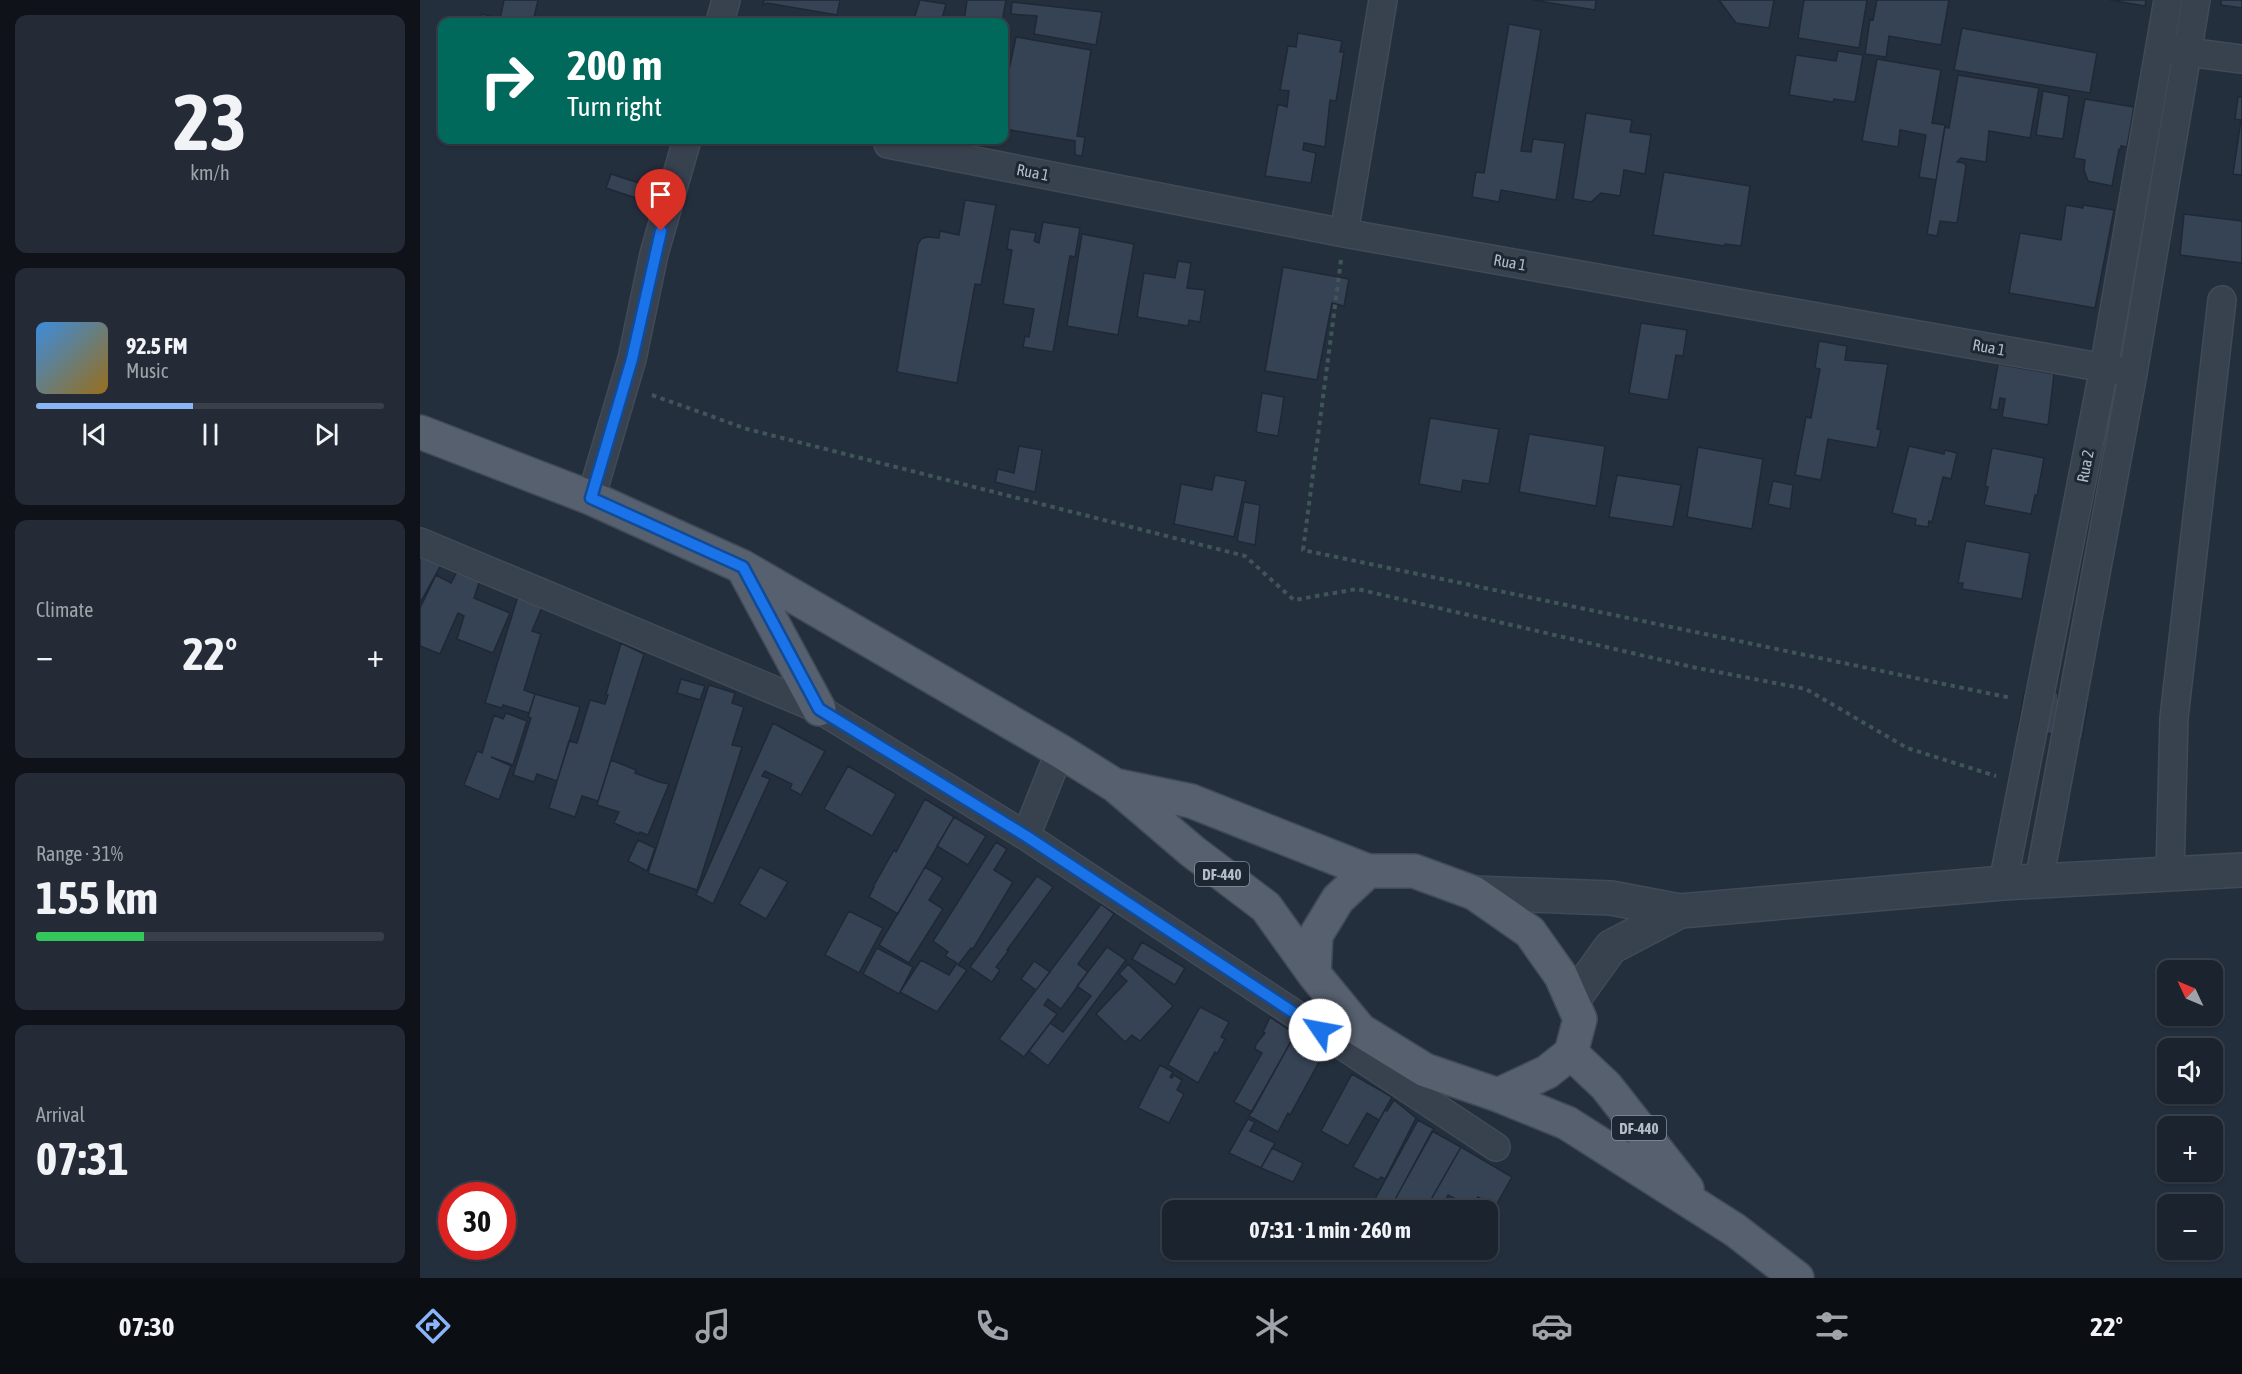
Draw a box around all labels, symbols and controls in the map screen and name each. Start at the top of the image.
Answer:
text: 200 m [567,41,662,89]
icon: right [468,42,546,120]
text: 23 [173,77,247,167]
text: Turn right [567,91,662,122]
street label: Rua 1 [1015,160,1051,184]
text: km/h [190,161,230,184]
pin [635,169,686,231]
icon: arrive [644,178,677,211]
street label: Rua 1 [1492,250,1528,274]
text: 92.5 FM [126,333,188,359]
street label: Rua 1 [1971,335,2007,359]
text: Music [126,359,168,382]
icon: previous [78,418,111,451]
icon: pause [194,418,227,451]
icon: next [310,418,343,451]
street label: Rua 2 [2073,448,2097,484]
text: Climate [36,598,93,621]
text: 22° [183,628,237,680]
text: − [36,636,53,674]
text: + [367,636,384,674]
text: Range · 31% [36,842,123,865]
road number: DF-440 [1195,862,1249,886]
text: 155 km [36,872,158,924]
north arrow [2157,960,2223,1026]
map controls [2157,960,2223,1260]
position arrow [1288,998,1352,1062]
button: sound [2157,1038,2223,1104]
text: Arrival [36,1103,85,1126]
road number: DF-440 [1612,1116,1666,1140]
button: + [2157,1116,2223,1182]
text: 07:31 [36,1133,129,1185]
speed limit sign: 30 [438,1182,516,1260]
button: − [2157,1194,2223,1260]
text: 07:31 · 1 min · 260 m [1249,1217,1411,1243]
icon: directions [412,1305,454,1347]
icon: music [692,1305,734,1347]
icon: phone [971,1305,1013,1347]
icon: climate [1251,1305,1293,1347]
icon: car [1531,1305,1573,1347]
icon: filters [1811,1305,1853,1347]
text: 07:30 [119,1311,174,1342]
text: 22° [2090,1311,2123,1342]

